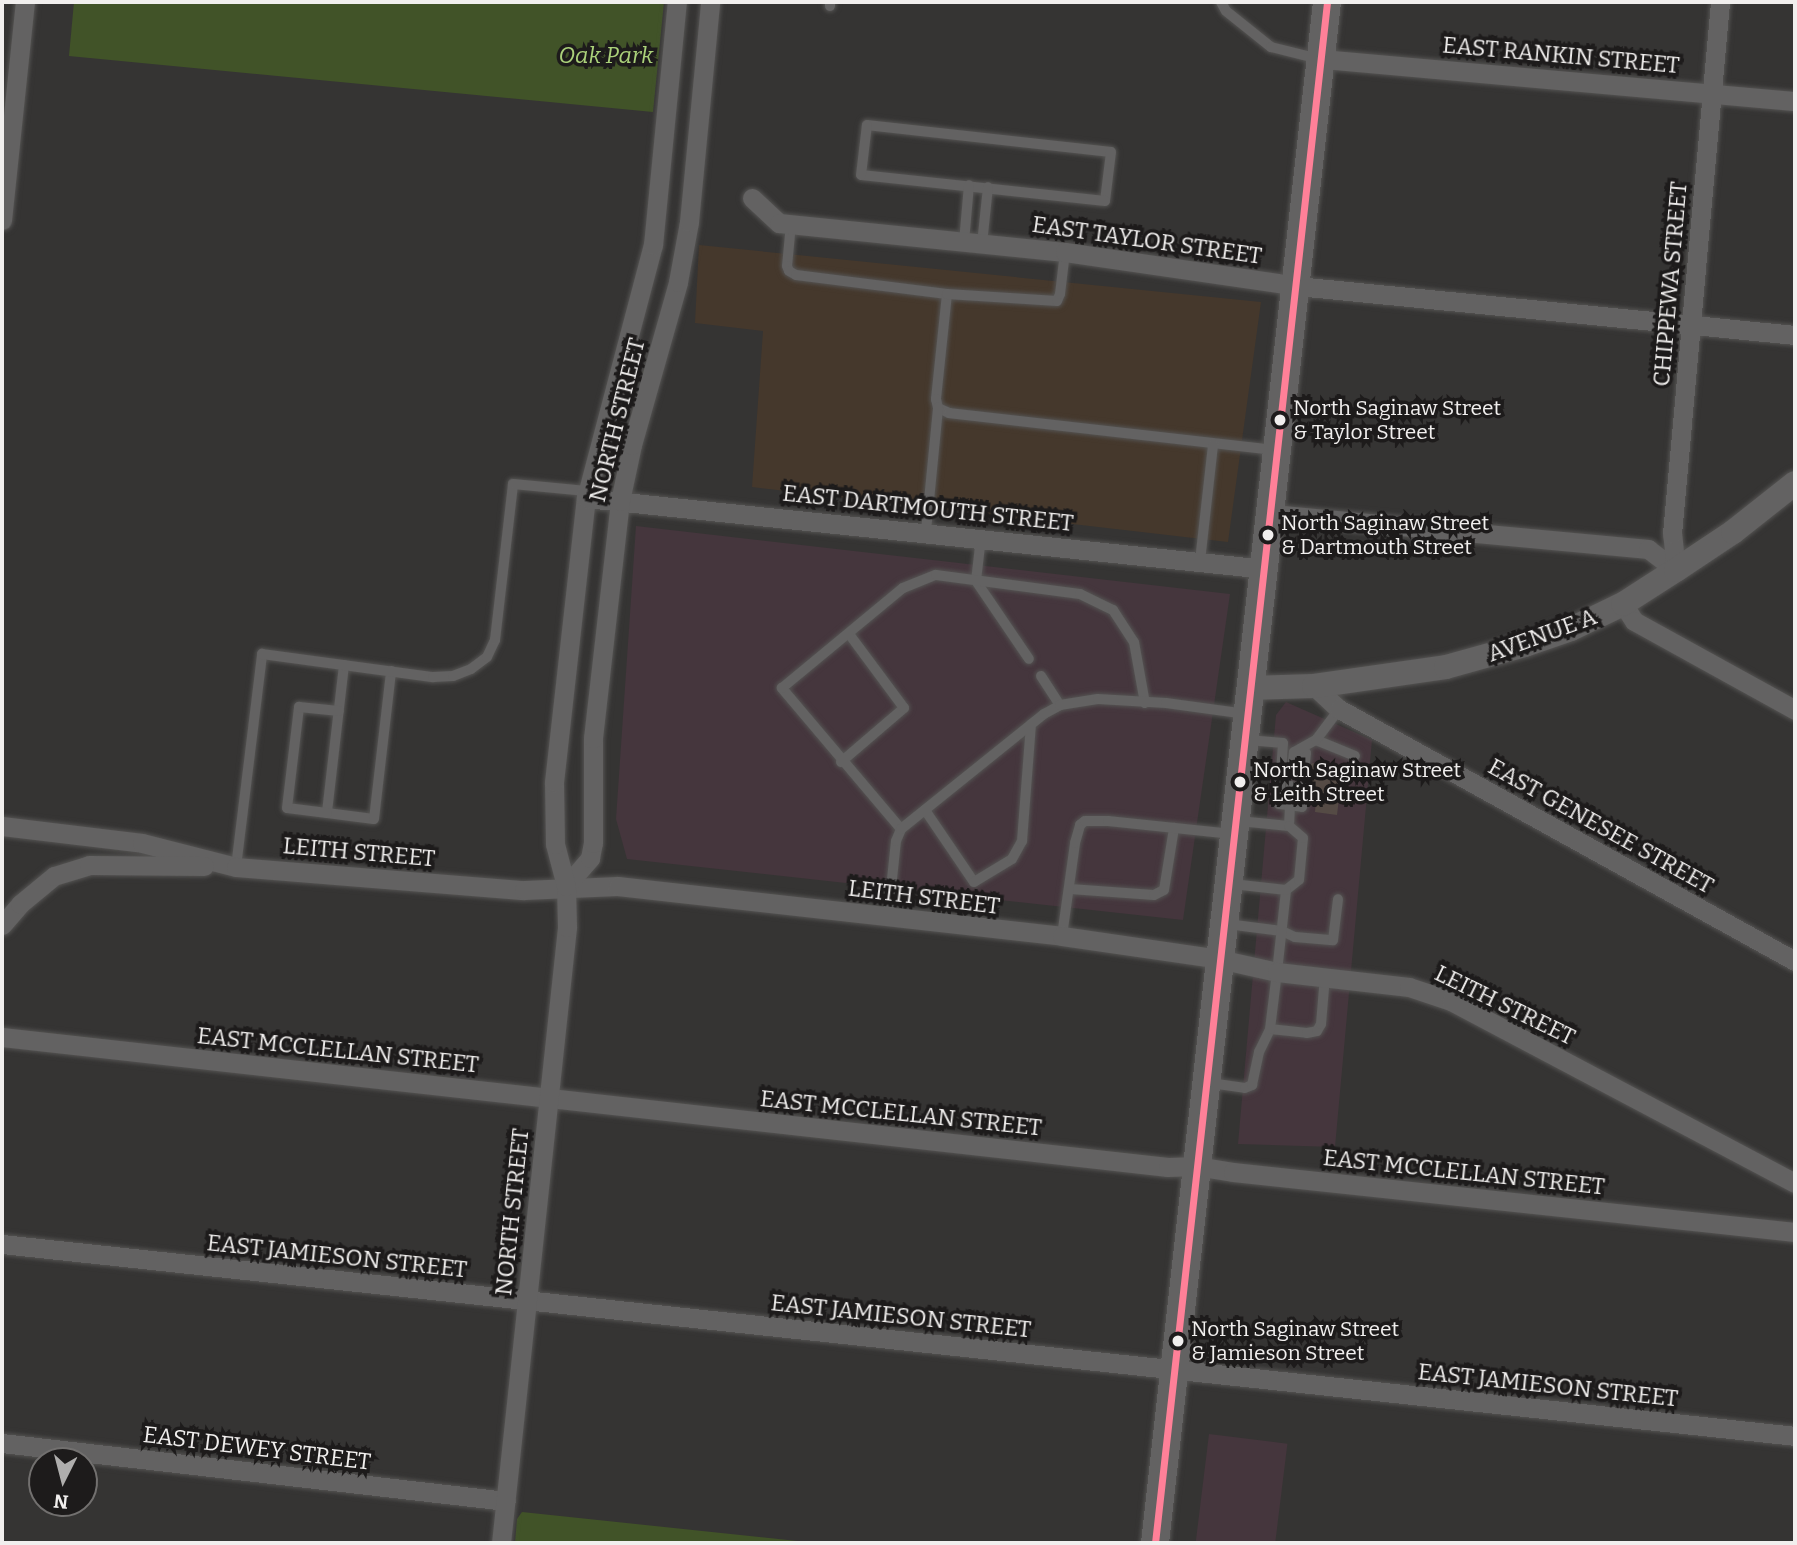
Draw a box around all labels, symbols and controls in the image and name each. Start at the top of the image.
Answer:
street label: EAST RANKIN STREET [1441,31,1681,79]
park label: Oak Park [559,41,653,69]
street label: CHIPPEWA STREET [1647,180,1693,388]
street label: EAST TAYLOR STREET [1030,210,1264,270]
street label: NORTH STREET [583,335,651,505]
place label: North Saginaw Street & Taylor Street [1293,395,1501,445]
marker: North Saginaw Street & Taylor Street [1273,413,1287,427]
street label: EAST DARTMOUTH STREET [781,479,1075,537]
place label: North Saginaw Street & Dartmouth Street [1281,510,1489,560]
marker: North Saginaw Street & Dartmouth Street [1261,528,1275,542]
street label: AVENUE A [1484,603,1600,667]
street label: EAST GENESEE STREET [1484,753,1718,899]
place label: North Saginaw Street & Leith Street [1253,757,1461,807]
marker: North Saginaw Street & Leith Street [1233,775,1247,789]
street label: LEITH STREET [282,832,436,872]
street label: LEITH STREET [847,874,1001,920]
street label: LEITH STREET [1430,959,1580,1051]
street label: EAST MCCLELLAN STREET [196,1021,480,1079]
street label: EAST MCCLELLAN STREET [759,1084,1043,1142]
street label: NORTH STREET [489,1127,535,1297]
street label: EAST MCCLELLAN STREET [1322,1143,1606,1201]
street label: EAST JAMIESON STREET [206,1229,468,1283]
street label: EAST JAMIESON STREET [770,1289,1032,1343]
place label: North Saginaw Street & Jamieson Street [1191,1316,1399,1366]
marker: North Saginaw Street & Jamieson Street [1171,1334,1185,1348]
street label: EAST JAMIESON STREET [1417,1358,1679,1412]
street label: EAST DEWEY STREET [142,1420,372,1476]
north arrow [28,1447,98,1517]
text: N [52,1489,69,1514]

